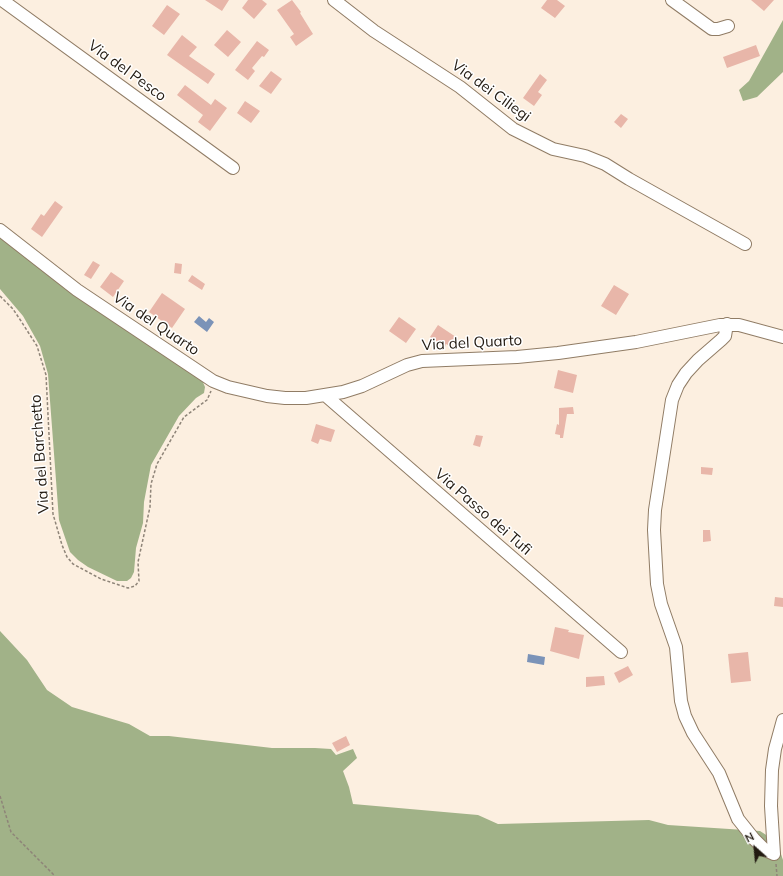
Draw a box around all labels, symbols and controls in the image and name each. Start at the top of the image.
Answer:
street label: Via del Pesco [84,37,170,105]
street label: Via dei Ciliegi [448,56,534,126]
street label: Via del Quarto [109,288,203,360]
street label: Via del Quarto [421,331,523,355]
street label: Via del Barchetto [27,394,53,514]
street label: Via Passo dei Tufi [431,465,535,559]
north arrow [735,828,775,868]
text: N [743,829,756,845]

